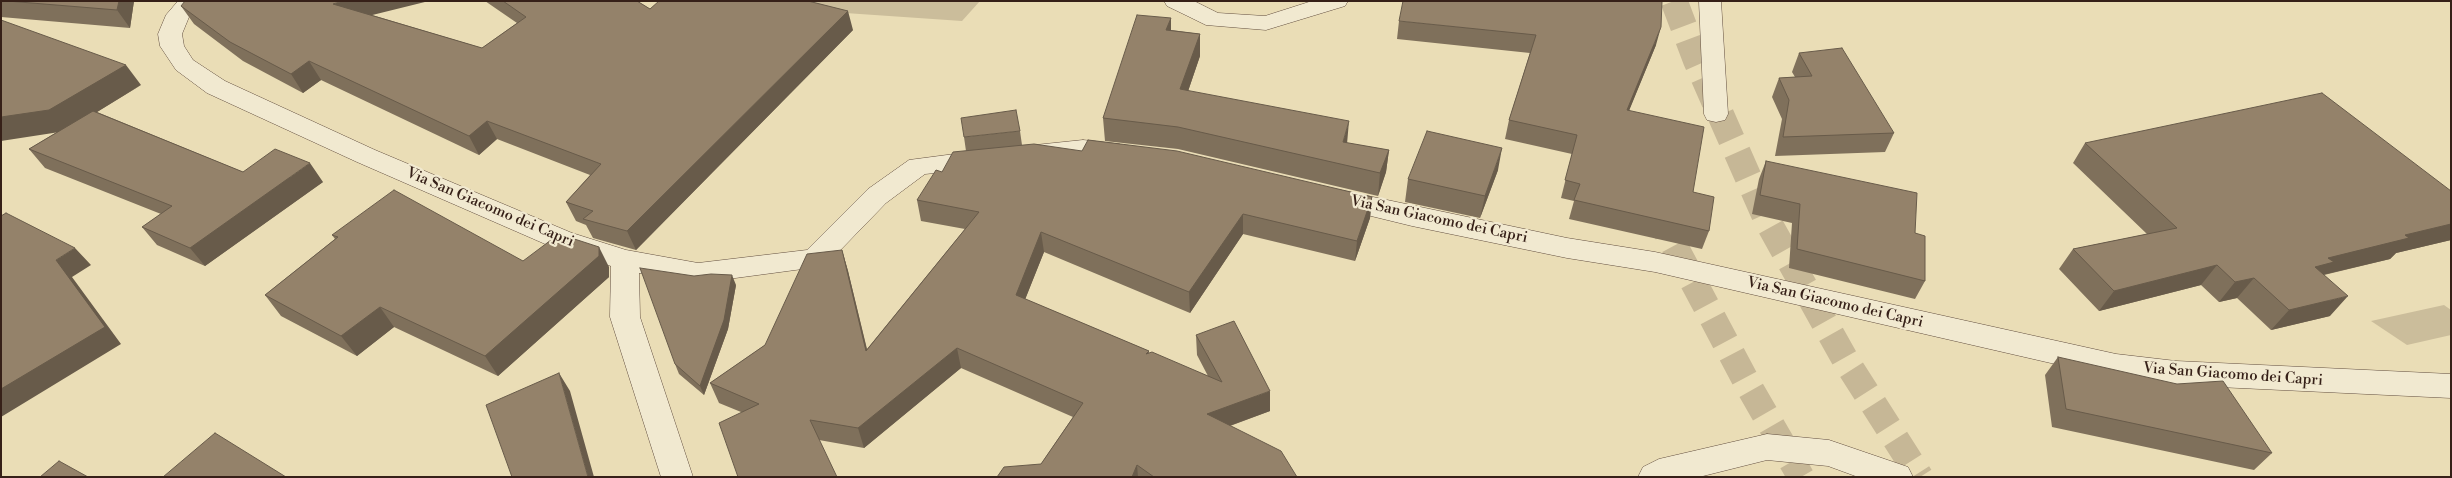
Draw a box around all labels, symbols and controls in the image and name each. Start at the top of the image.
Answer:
street label: Via San Giacomo dei Capri [403,164,577,252]
street label: Via San Giacomo dei Capri [1349,192,1529,248]
street label: Via San Giacomo dei Capri [1745,274,1925,332]
street label: Via San Giacomo dei Capri [2142,360,2324,390]

